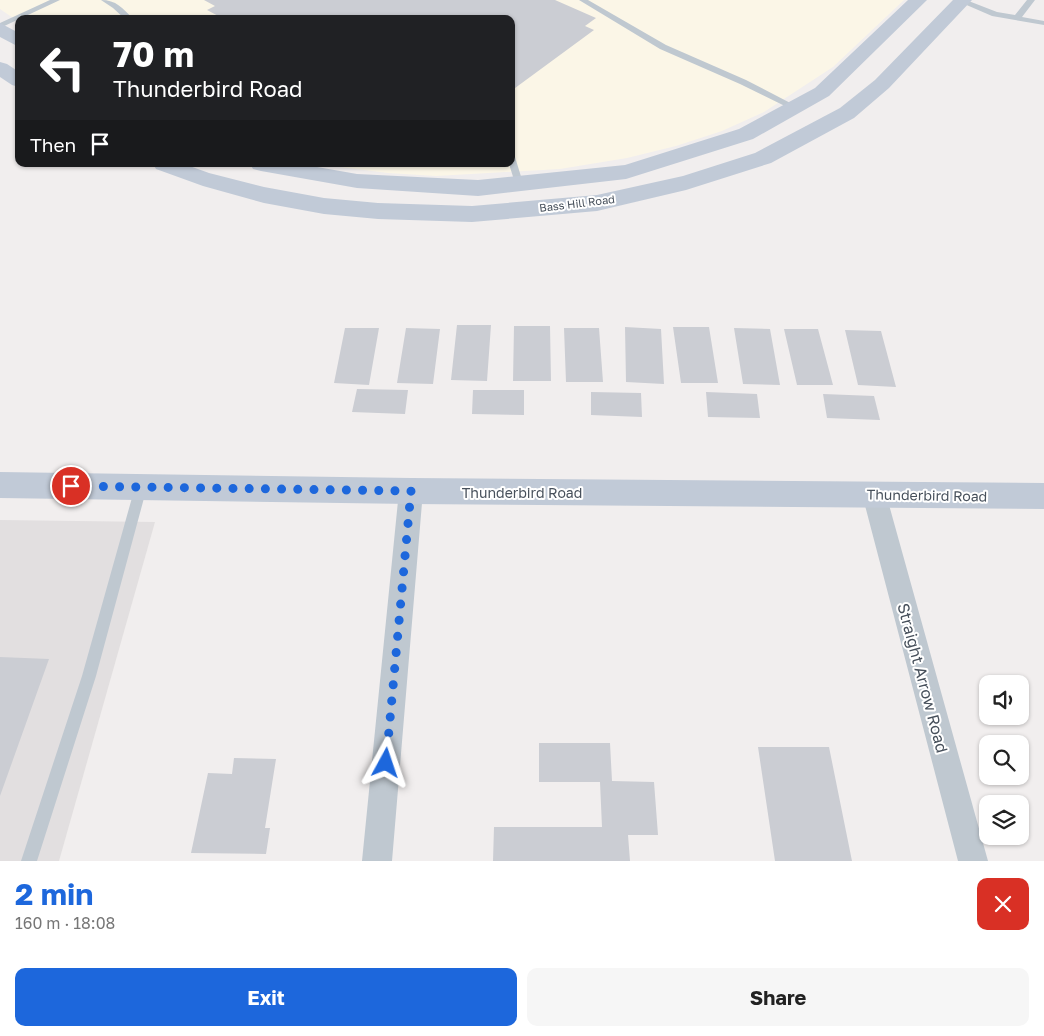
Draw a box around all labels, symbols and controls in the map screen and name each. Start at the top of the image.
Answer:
text: 70 m [113,33,194,75]
icon: left [30,35,95,100]
text: Thunderbird Road [113,75,303,102]
icon: arrive [86,130,114,158]
text: Then [30,133,76,156]
street label: Bass Hill Road [538,192,616,214]
pin [50,465,92,507]
icon: arrive [57,472,85,500]
street label: Thunderbird Road [462,484,582,501]
street label: Thunderbird Road [867,485,987,505]
street label: Straight Arrow Road [893,601,953,755]
map controls [979,675,1029,845]
button: sound [979,675,1029,725]
button: search [979,735,1029,785]
position arrow [359,736,411,788]
button: layers [979,795,1029,845]
text: 2 min [15,876,93,912]
button: close [977,878,1029,930]
text: 160 m · 18:08 [15,913,115,933]
button: Exit [15,968,517,1026]
button: Share [527,968,1029,1026]

